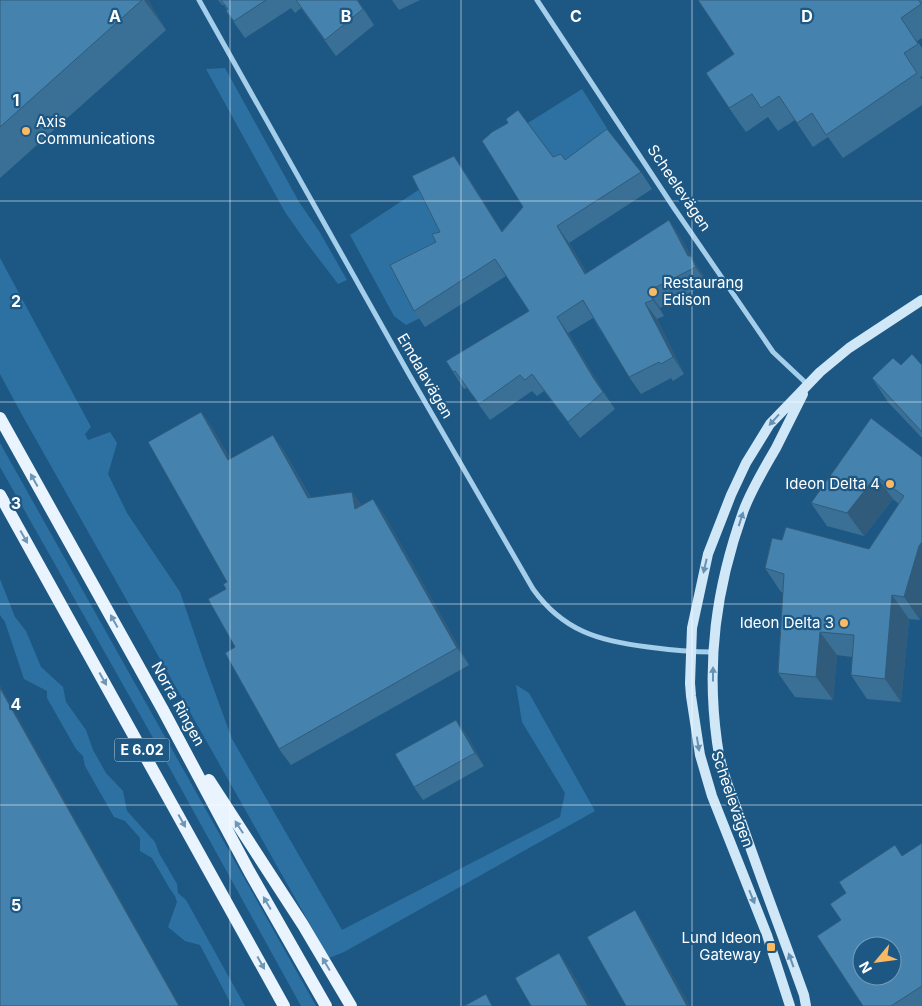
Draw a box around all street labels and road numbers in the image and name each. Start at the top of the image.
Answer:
street label: Scheelevägen [644,141,715,235]
street label: Emdalavägen [393,330,457,422]
street label: Norra Ringen [147,658,209,749]
road number: E 6.02 [114,738,170,762]
street label: Scheelevägen [707,748,758,849]

